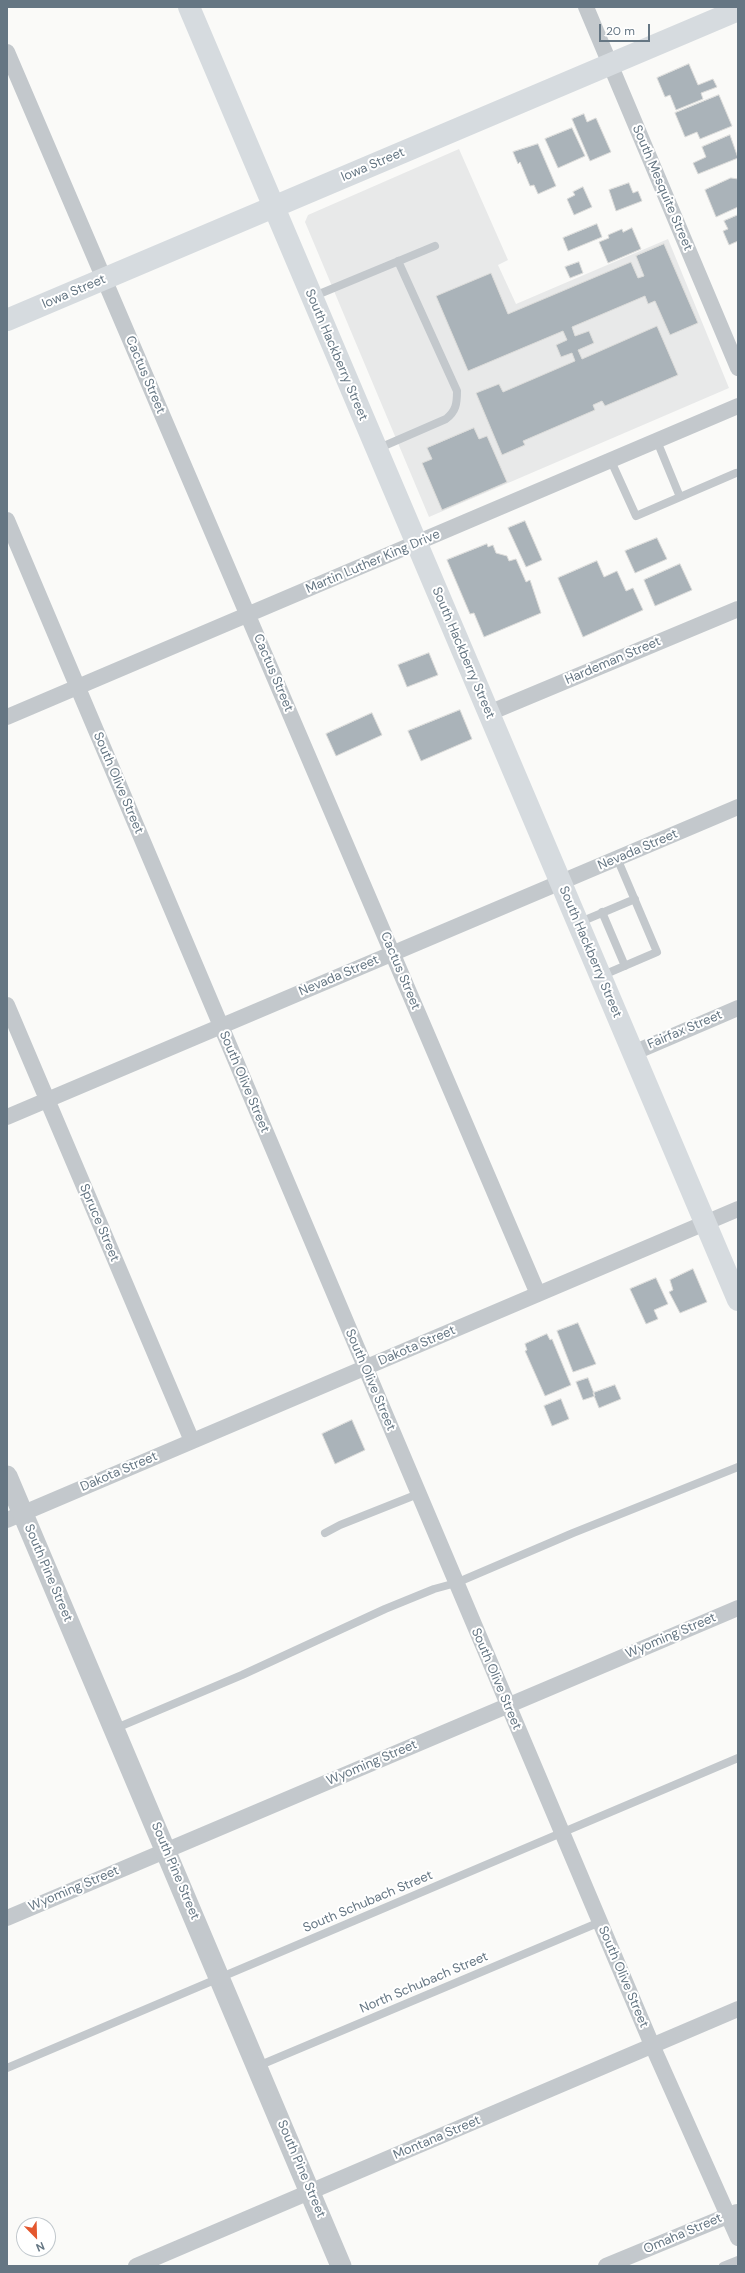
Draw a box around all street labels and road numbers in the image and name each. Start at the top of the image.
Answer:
street label: South Mesquite Street [628,123,696,253]
street label: Iowa Street [339,145,407,185]
street label: Iowa Street [40,272,108,312]
street label: South Hackberry Street [301,287,371,423]
street label: Cactus Street [122,334,168,416]
street label: Martin Luther King Drive [304,527,442,597]
street label: South Hackberry Street [428,585,498,721]
street label: Cactus Street [250,632,296,714]
street label: Hardeman Street [563,634,663,688]
street label: South Olive Street [90,730,146,836]
street label: Nevada Street [596,826,680,874]
street label: South Hackberry Street [555,884,625,1020]
street label: Cactus Street [377,930,423,1012]
street label: Nevada Street [297,952,381,1000]
street label: Fairfax Street [645,1007,725,1053]
street label: South Olive Street [216,1029,272,1135]
street label: Spruce Street [76,1182,122,1264]
street label: Dakota Street [376,1323,458,1369]
street label: South Olive Street [342,1327,398,1433]
street label: Dakota Street [78,1449,160,1495]
street label: South Pine Street [20,1522,76,1624]
street label: Wyoming Street [623,1610,719,1662]
street label: South Olive Street [468,1626,524,1732]
street label: Wyoming Street [324,1737,420,1789]
street label: South Pine Street [147,1820,203,1922]
street label: Wyoming Street [26,1863,122,1915]
street label: South Schubach Street [301,1868,435,1936]
street label: South Olive Street [595,1924,651,2030]
street label: North Schubach Street [358,1949,490,2017]
street label: Montana Street [391,2113,483,2163]
street label: South Pine Street [273,2118,329,2220]
street label: Omaha Street [641,2210,725,2258]

